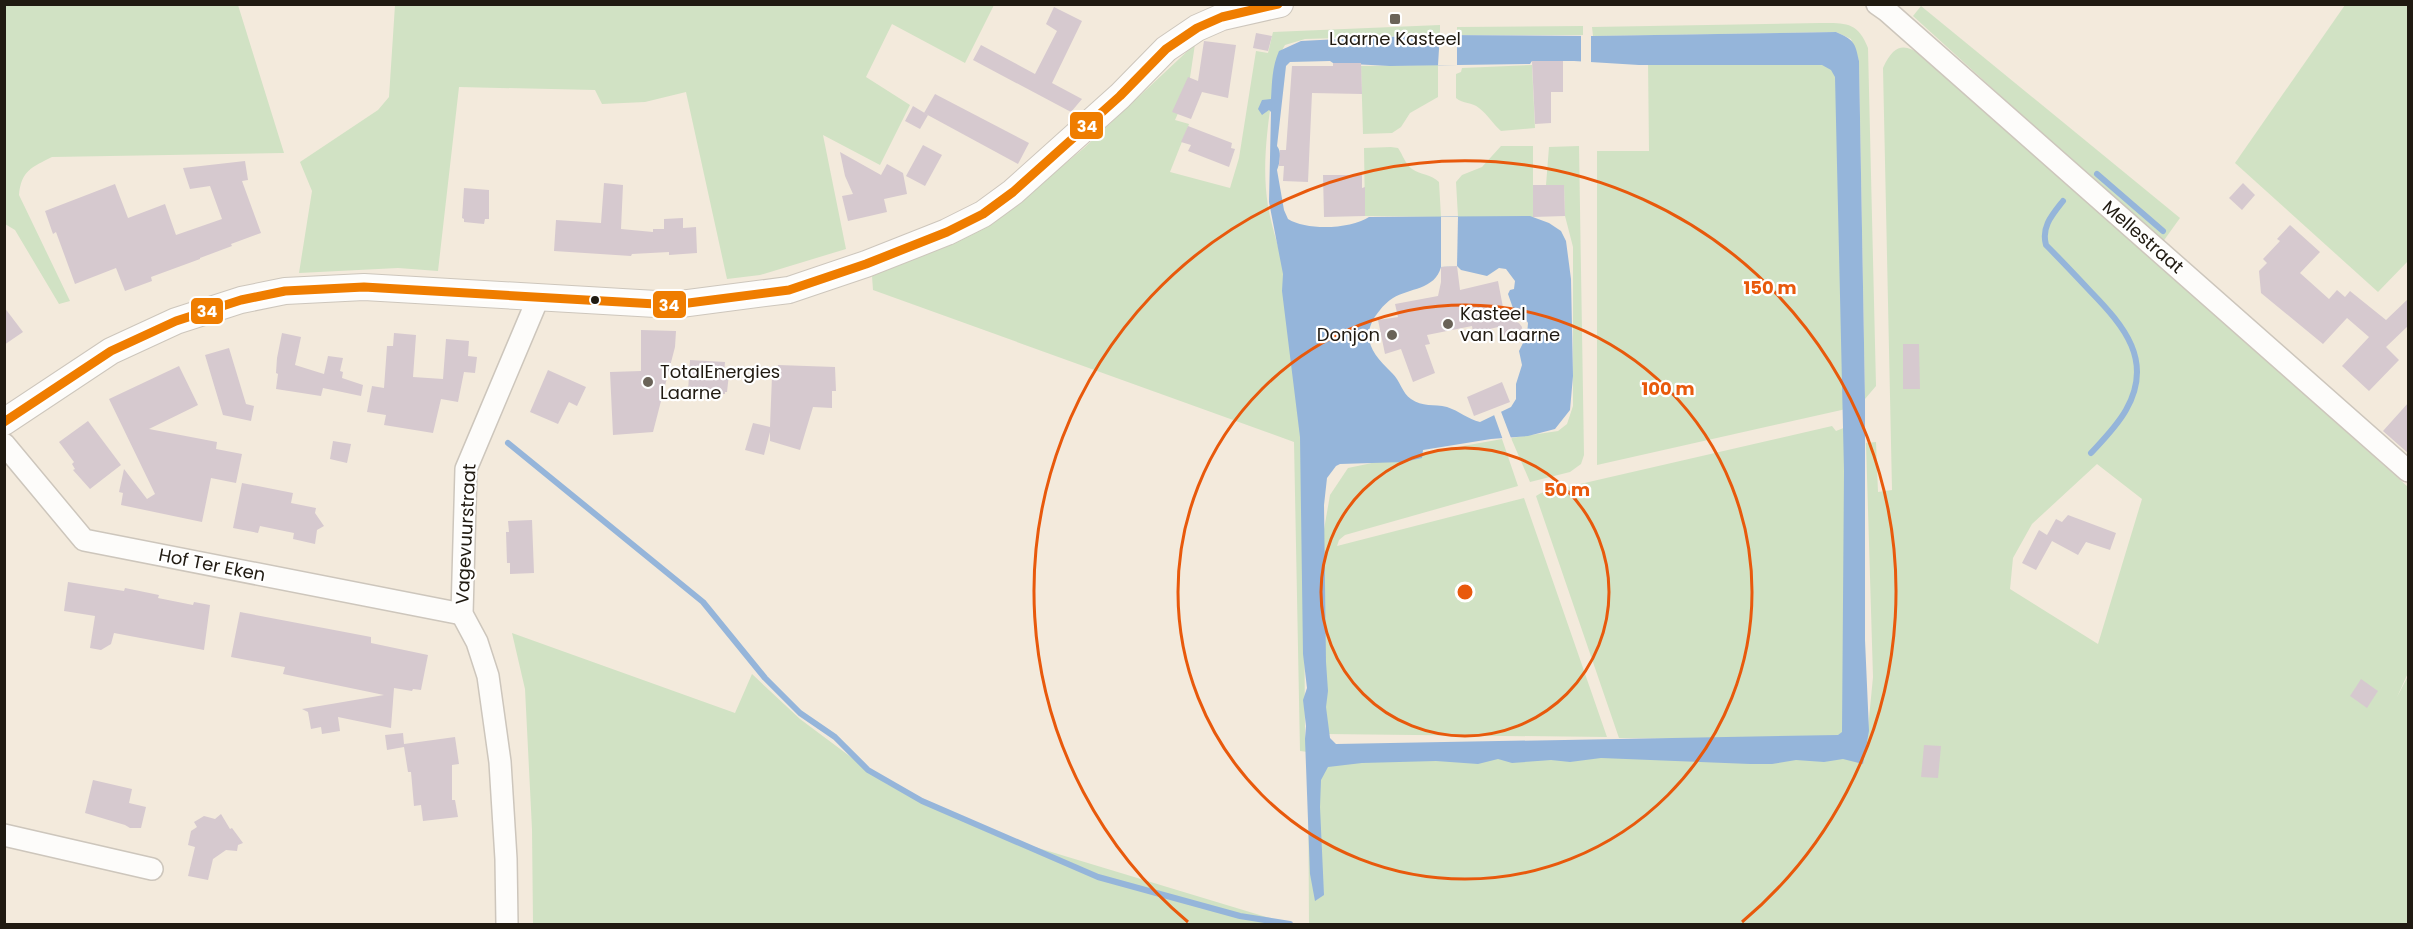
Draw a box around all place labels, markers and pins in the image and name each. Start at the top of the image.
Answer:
marker: Laarne Kasteel [1388,12,1402,26]
place label: Laarne Kasteel [1329,26,1461,51]
unlabelled marker [589,294,601,306]
place label: Kasteel van Laarne [1460,301,1560,347]
marker: Kasteel van Laarne [1441,317,1455,331]
place label: Donjon [1317,322,1380,347]
marker: Donjon [1385,328,1399,342]
place label: TotalEnergies Laarne [660,359,780,405]
marker: TotalEnergies Laarne [641,375,655,389]
centre of rings [1455,582,1475,602]

